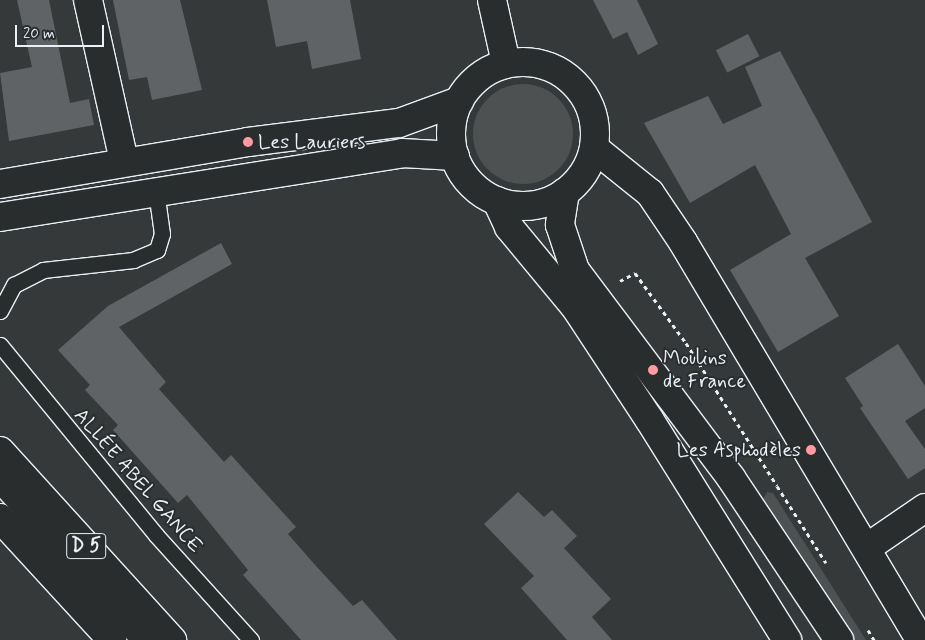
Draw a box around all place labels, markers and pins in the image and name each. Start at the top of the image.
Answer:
place label: Les Lauriers [258,130,366,154]
marker: Les Lauriers [242,136,254,148]
place label: Moulins de France [663,346,749,393]
marker: Moulins de France [647,364,659,376]
place label: Les Asphodèles [675,438,801,462]
marker: Les Asphodèles [805,444,817,456]

